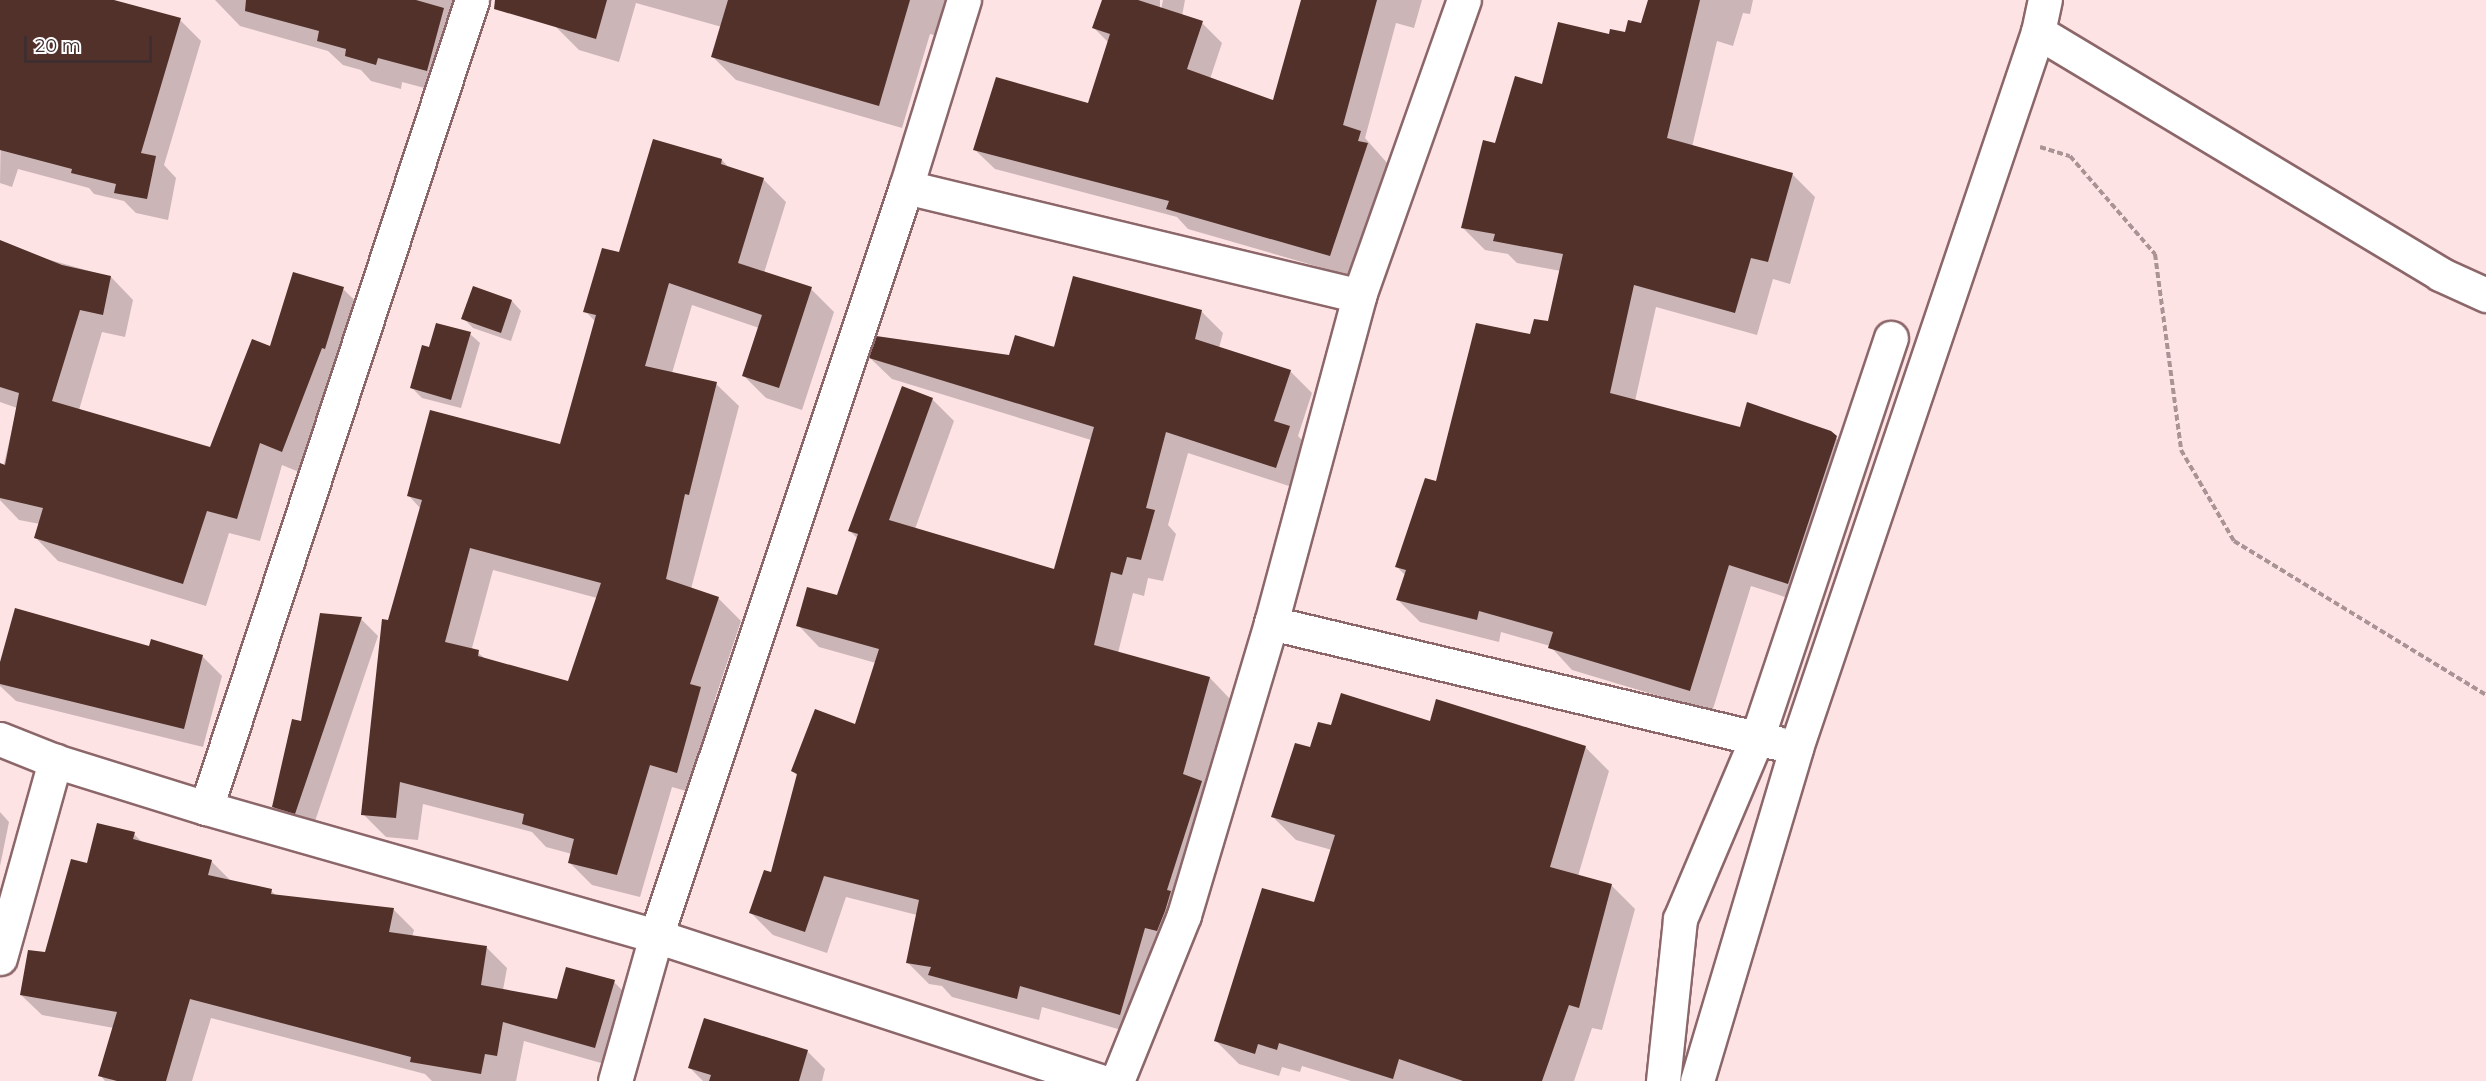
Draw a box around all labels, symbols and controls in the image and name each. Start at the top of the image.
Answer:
scale bar [27,24,154,62]
text: 20 m [35,35,81,57]

